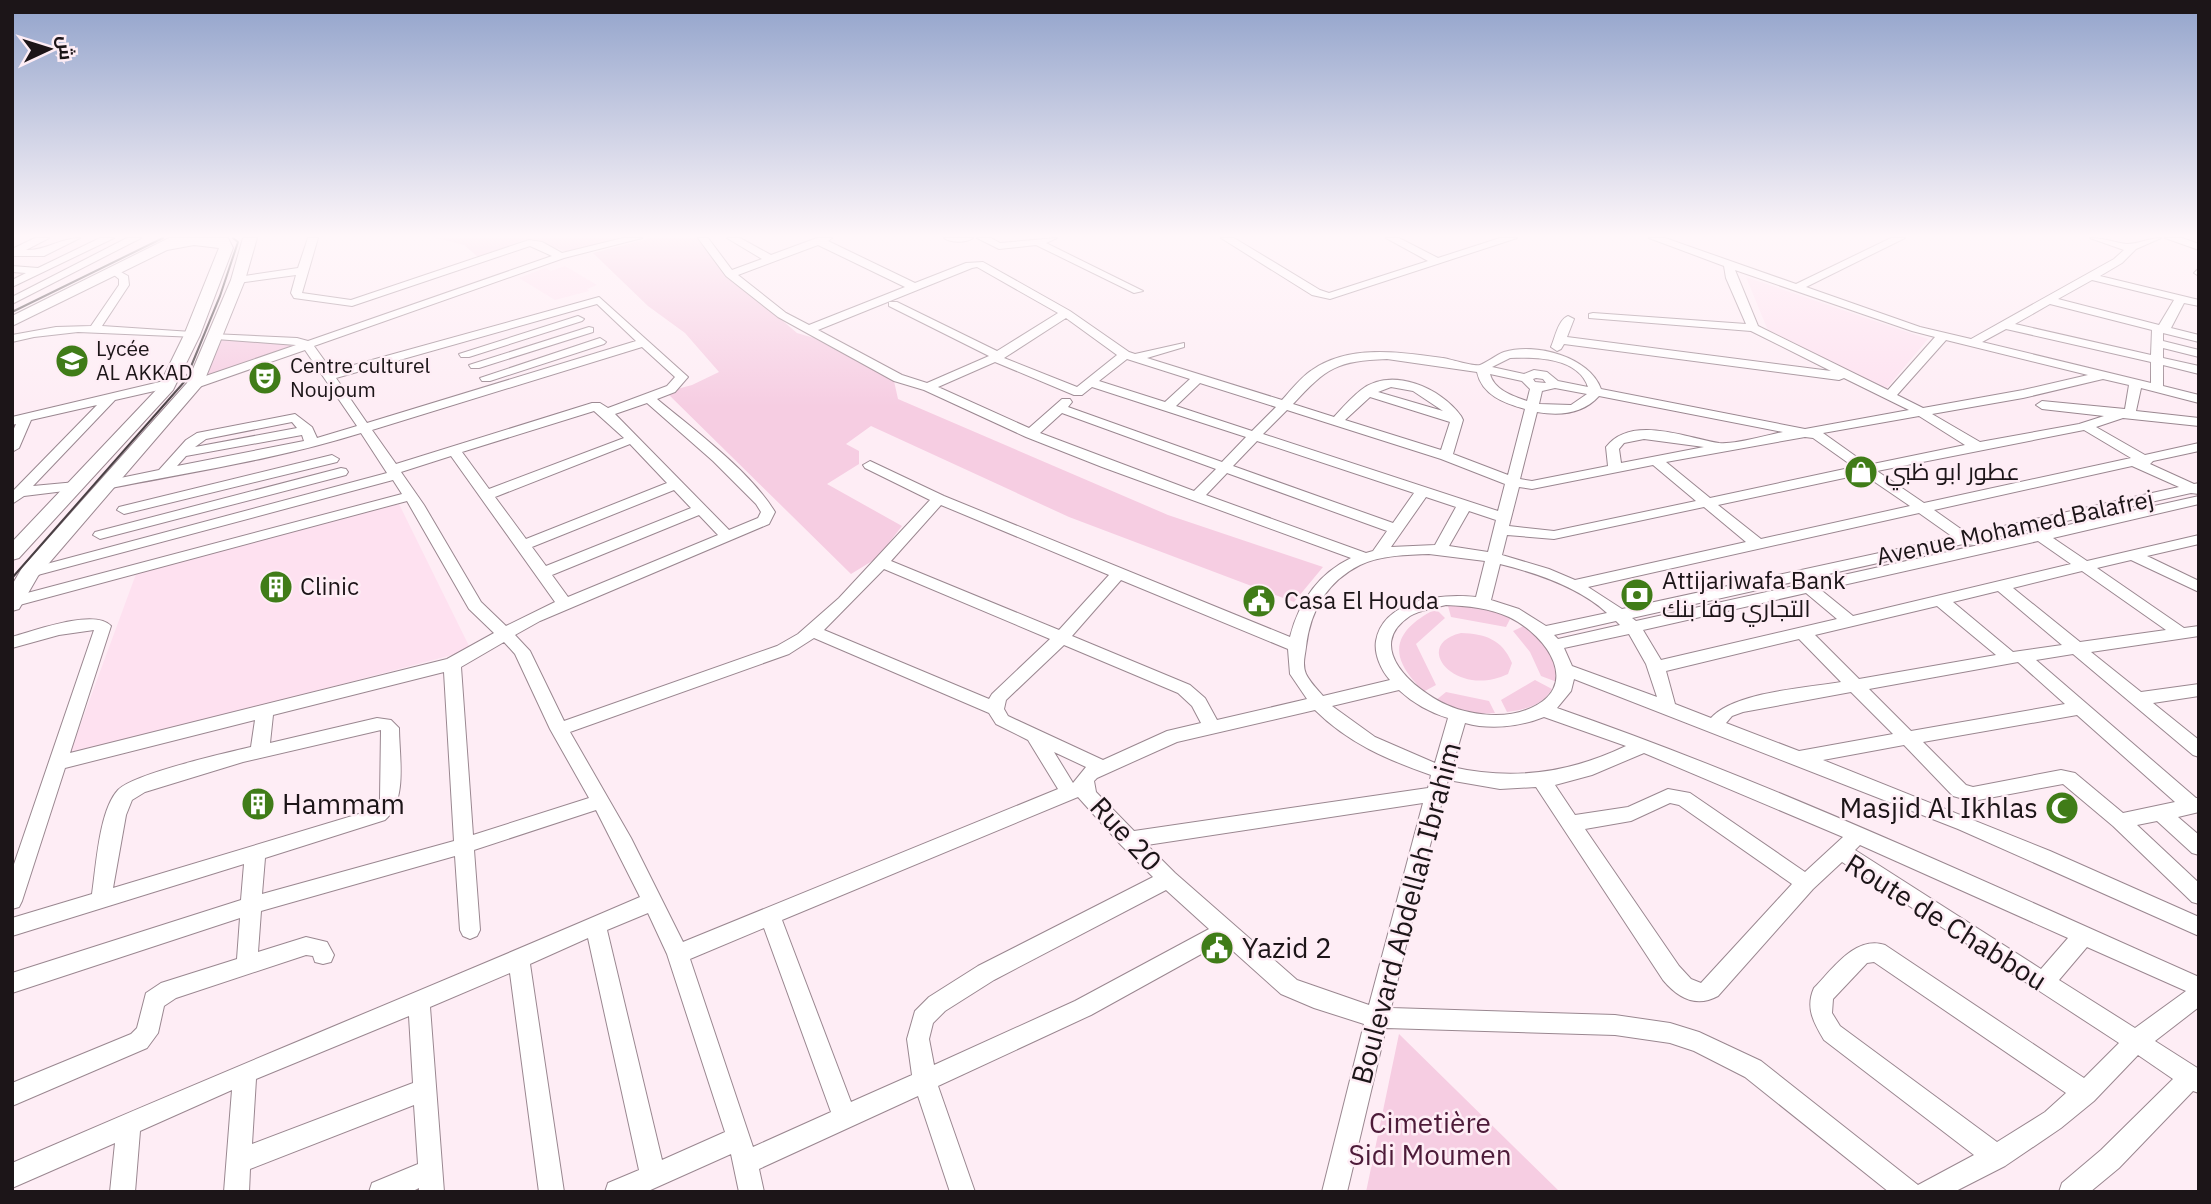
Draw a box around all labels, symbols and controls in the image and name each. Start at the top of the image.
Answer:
north arrow [14,14,84,84]
text: ش [53,35,79,61]
place label: Lycée AL AKKAD [96,334,193,386]
school or university icon: Lycée AL AKKAD [53,342,91,380]
place label: Centre culturel Noujoum [290,351,430,403]
theatre icon: Centre culturel Noujoum [246,359,284,397]
shop icon: عطور ابو ظبي [1842,453,1880,491]
place label: عطور ابو ظبي [1885,455,2020,491]
street label: Avenue Mohamed Balafrej [1873,482,2156,572]
place label: Attijariwafa Bank التجاري وفا بنك [1662,564,1846,627]
building icon: Clinic [257,568,295,606]
place label: Clinic [300,570,359,602]
bank icon: Attijariwafa Bank التجاري وفا بنك [1618,576,1656,614]
public building icon: Casa El Houda [1240,582,1278,620]
place label: Casa El Houda [1284,584,1439,616]
street label: Boulevard Abdellah Ibrahim [1342,738,1469,1088]
building icon: Hammam [239,785,277,823]
place label: Hammam [282,785,405,822]
street label: Rue 20 [1082,788,1170,879]
place label: Masjid Al Ikhlas [1840,789,2038,826]
mosque icon: Masjid Al Ikhlas [2043,789,2081,827]
street label: Route de Chabbou [1838,845,2054,999]
public building icon: Yazid 2 [1198,929,1236,967]
place label: Yazid 2 [1242,929,1332,966]
park label: Cimetière Sidi Moumen [1348,1104,1512,1173]

